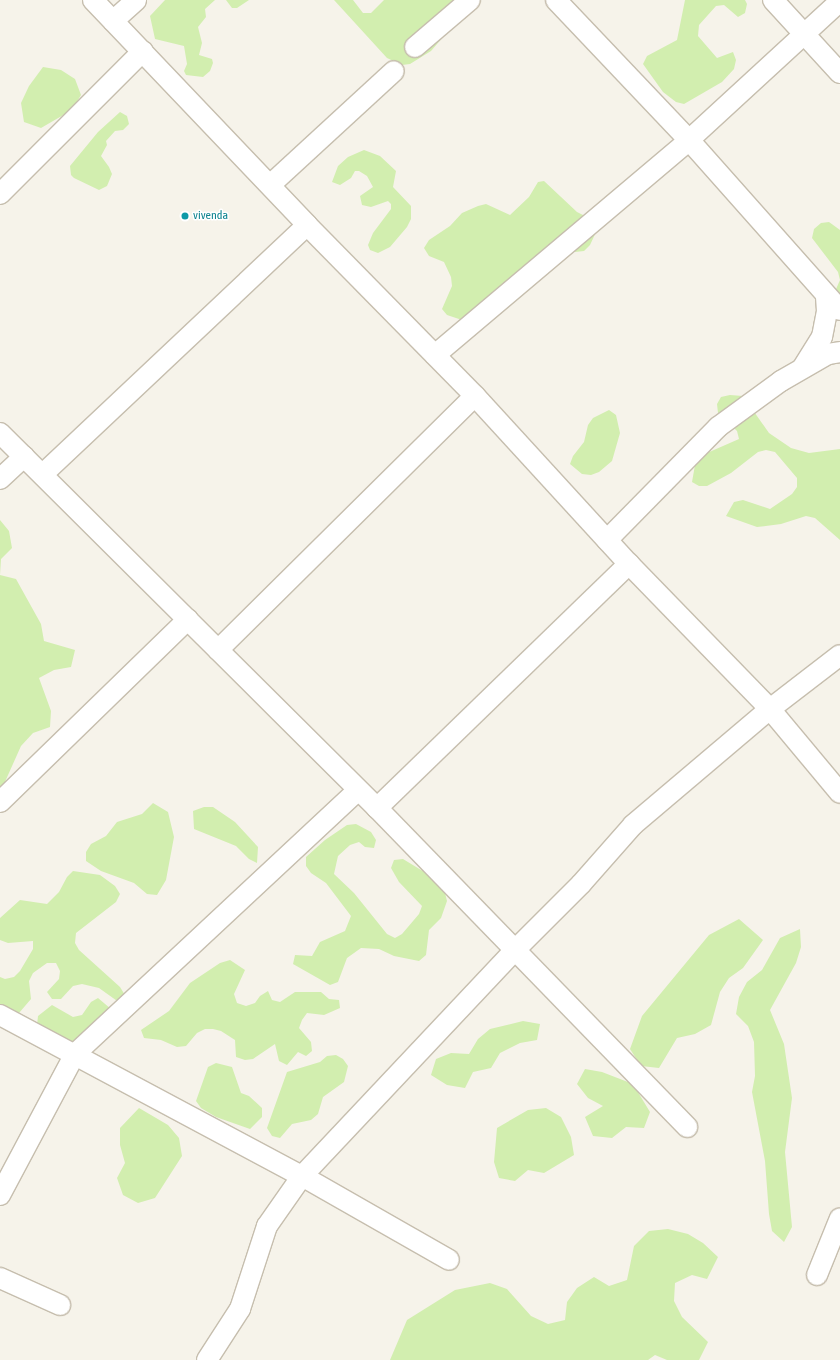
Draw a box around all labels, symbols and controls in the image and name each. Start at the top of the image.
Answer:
place label: vivenda [193,209,228,223]
marker: vivenda [180,211,190,221]

